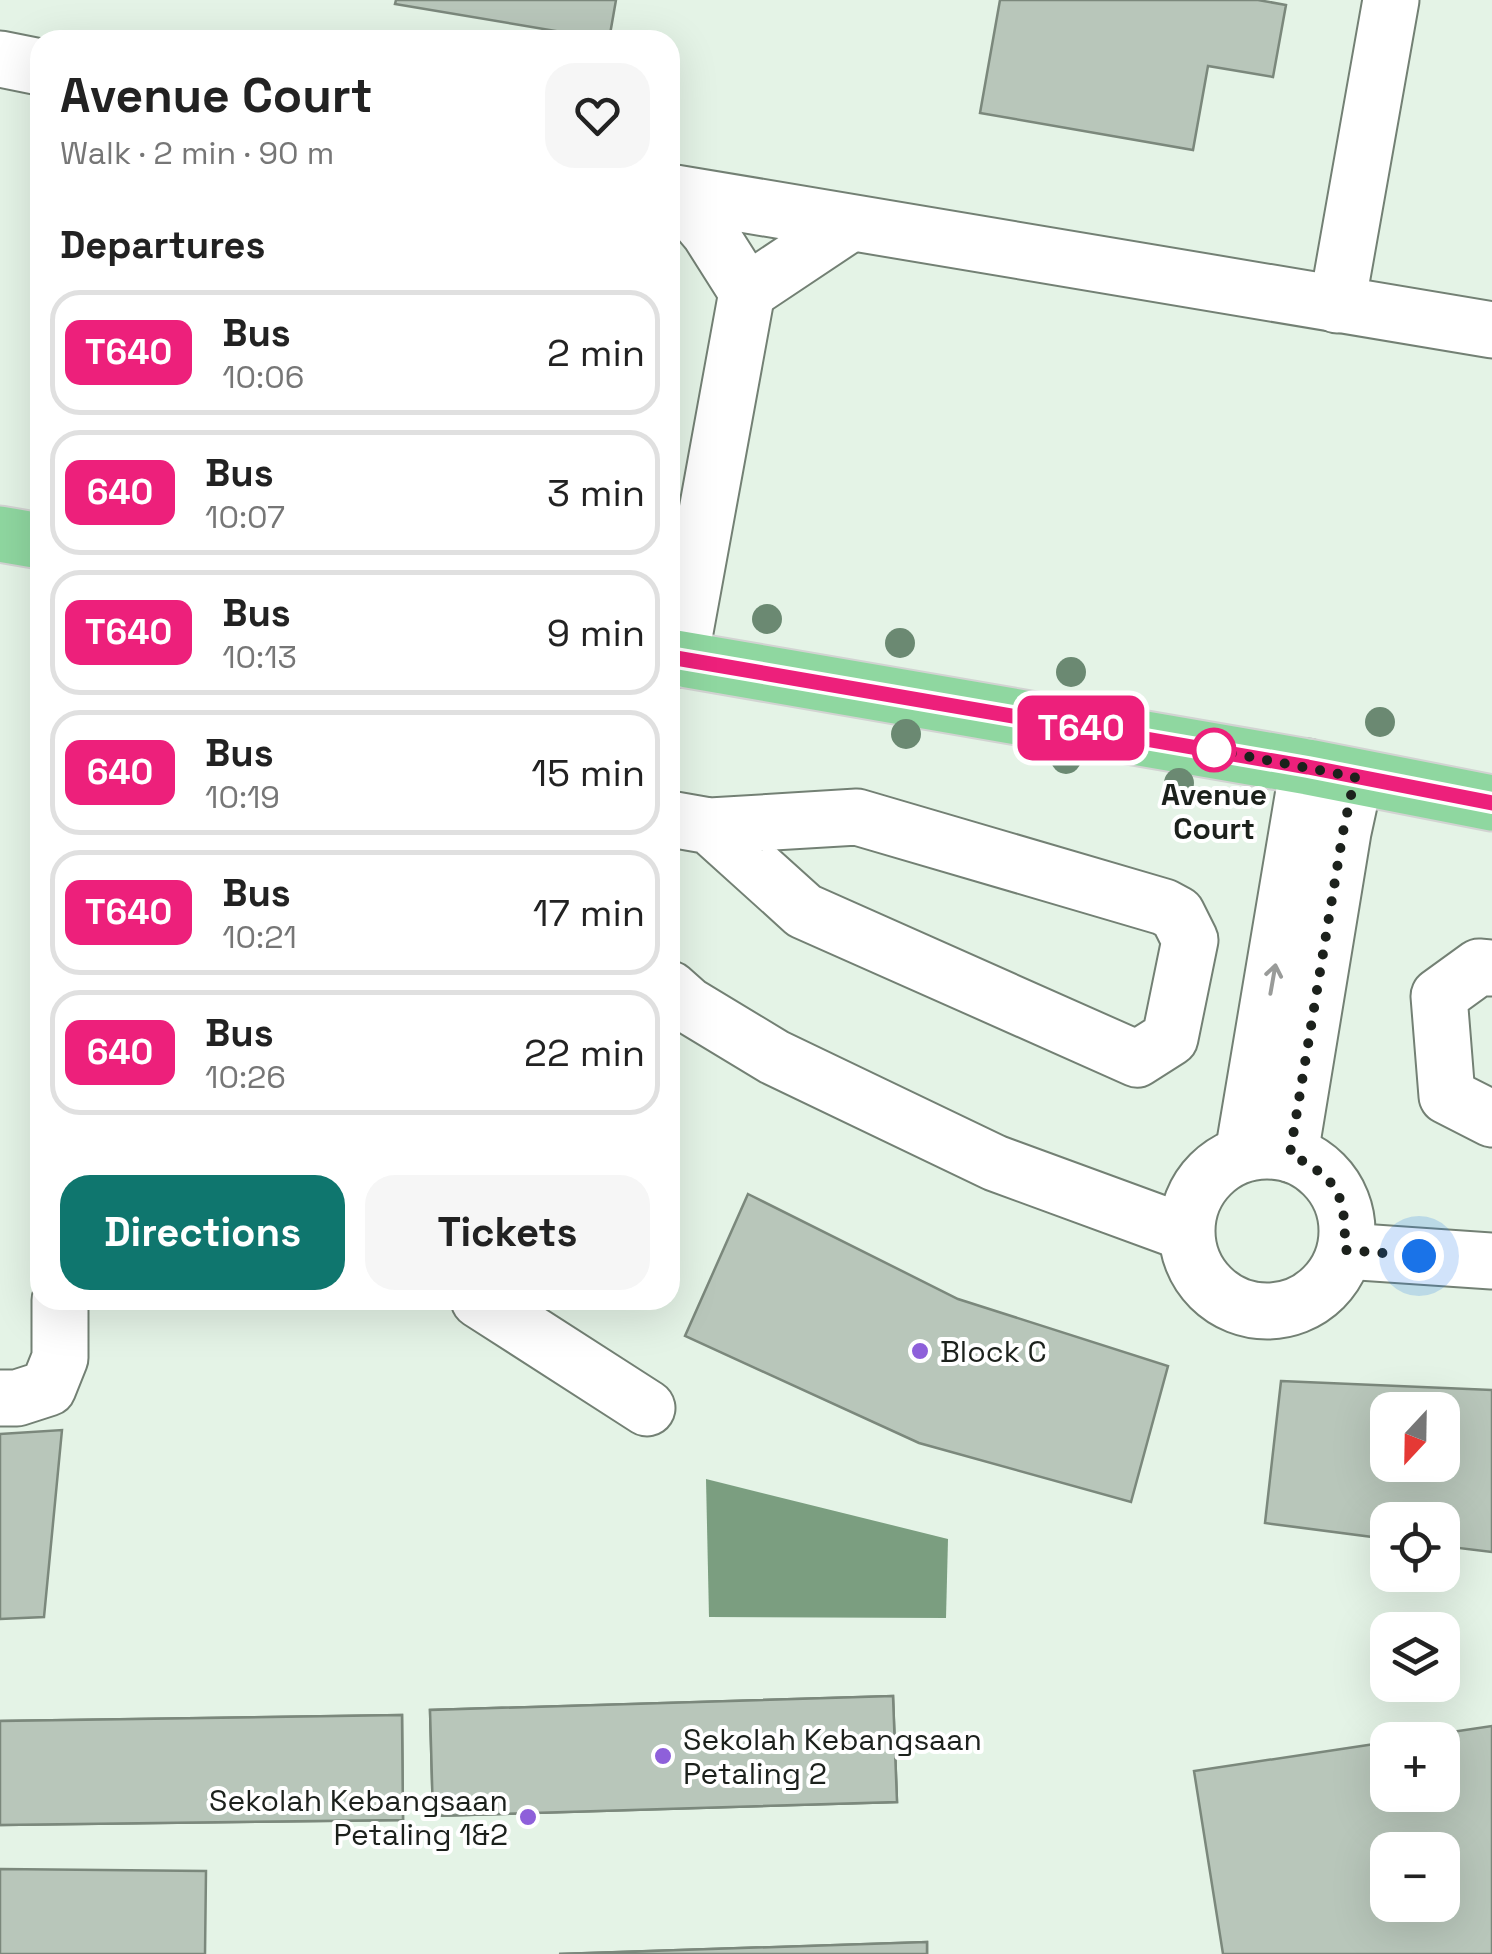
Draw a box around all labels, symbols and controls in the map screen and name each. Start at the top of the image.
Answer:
button: heart [545,63,650,168]
text: Avenue Court [60,65,373,126]
text: Walk · 2 min · 90 m [60,133,334,173]
text: Departures [60,221,265,269]
text: Bus [222,309,291,357]
text: 2 min [547,329,645,377]
text: T640 [85,330,172,374]
text: 10:06 [222,357,304,397]
text: Bus [205,449,274,497]
text: 3 min [547,469,645,517]
text: 640 [87,470,153,514]
text: 10:07 [205,497,285,537]
text: Bus [222,589,291,637]
text: 9 min [547,609,645,657]
text: T640 [85,610,172,654]
text: 10:13 [222,637,297,677]
line badge: T640 [1011,696,1151,760]
text: T640 [1037,706,1125,750]
text: Bus [205,729,274,777]
marker: Avenue Court [1193,729,1235,771]
text: 15 min [531,749,645,797]
text: 640 [87,750,153,794]
place label: Avenue Court [1161,775,1267,848]
text: 10:19 [205,777,280,817]
text: Bus [222,869,291,917]
text: 17 min [533,889,645,937]
text: T640 [85,890,172,934]
text: 10:21 [222,917,297,957]
one-way arrow [1264,963,1283,996]
text: Bus [205,1009,274,1057]
text: 22 min [524,1029,645,1077]
text: 640 [87,1030,153,1074]
text: 10:26 [205,1057,286,1097]
button: Directions [60,1175,345,1290]
button: Tickets [365,1175,650,1290]
your location [1394,1231,1444,1281]
place label: Block C [940,1332,1047,1371]
marker: Block C [909,1340,931,1362]
north arrow [1370,1392,1460,1482]
map controls [1370,1392,1460,1922]
button: locate [1370,1502,1460,1592]
button: layers [1370,1612,1460,1702]
place label: Sekolah Kebangsaan Petaling 2 [683,1720,982,1793]
button: + [1370,1722,1460,1812]
marker: Sekolah Kebangsaan Petaling 2 [652,1745,674,1767]
place label: Sekolah Kebangsaan Petaling 1&2 [209,1781,508,1854]
marker: Sekolah Kebangsaan Petaling 1&2 [517,1806,539,1828]
button: − [1370,1832,1460,1922]

